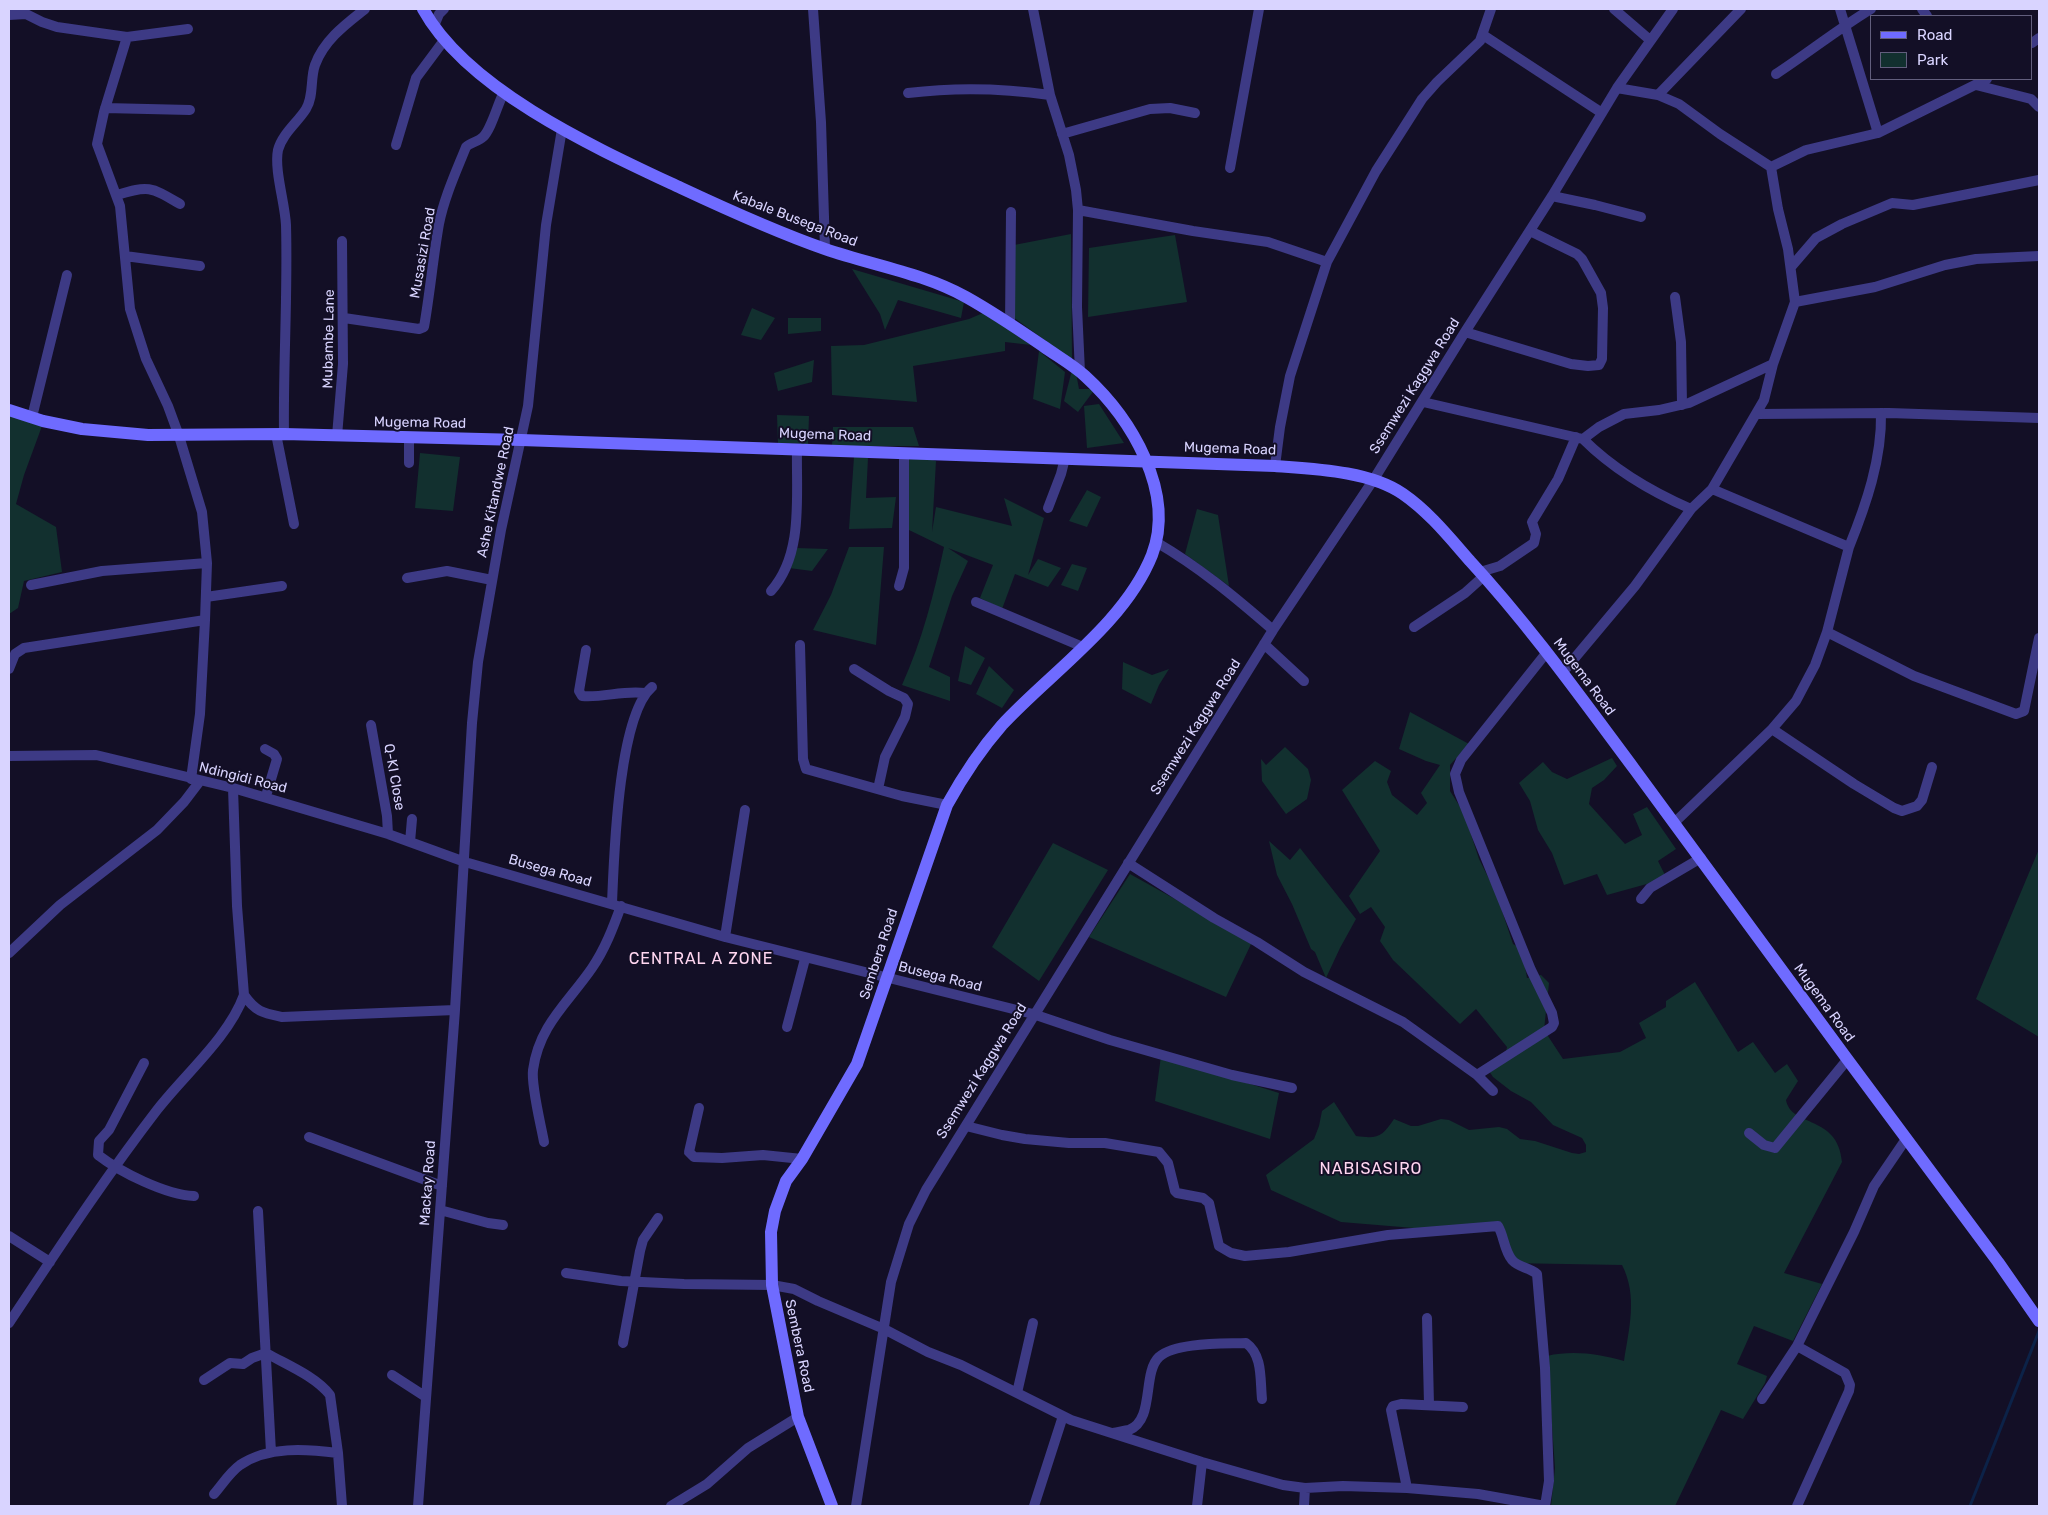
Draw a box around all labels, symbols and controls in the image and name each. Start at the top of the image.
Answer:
legend [1870,15,2033,80]
text: Road [1917,26,1953,44]
text: Park [1917,51,1948,69]
street label: Kabale Busega Road [730,187,860,251]
street label: Musasizi Road [407,206,439,300]
street label: Mubambe Lane [320,289,338,389]
street label: Ssemwezi Kaggwa Road [1366,315,1464,457]
street label: Mugema Road [374,414,466,432]
street label: Ashe Kitandwe Road [474,425,518,559]
street label: Mugema Road [778,425,872,445]
street label: Mugema Road [1183,439,1277,459]
street label: Mugema Road [1549,635,1619,719]
street label: Ssemwezi Kaggwa Road [1147,656,1245,798]
street label: Q-KI Close [380,742,408,812]
street label: Ndingidi Road [197,759,289,797]
street label: Busega Road [507,851,593,891]
street label: Sembera Road [856,906,902,1002]
district label: CENTRAL A ZONE [627,949,775,969]
street label: Busega Road [897,959,983,995]
street label: Mugema Road [1790,961,1858,1045]
street label: Ssemwezi Kaggwa Road [933,1000,1031,1142]
street label: Mackay Road [417,1140,439,1226]
district label: NABISASIRO [1318,1159,1424,1179]
street label: Sembera Road [781,1298,817,1394]

